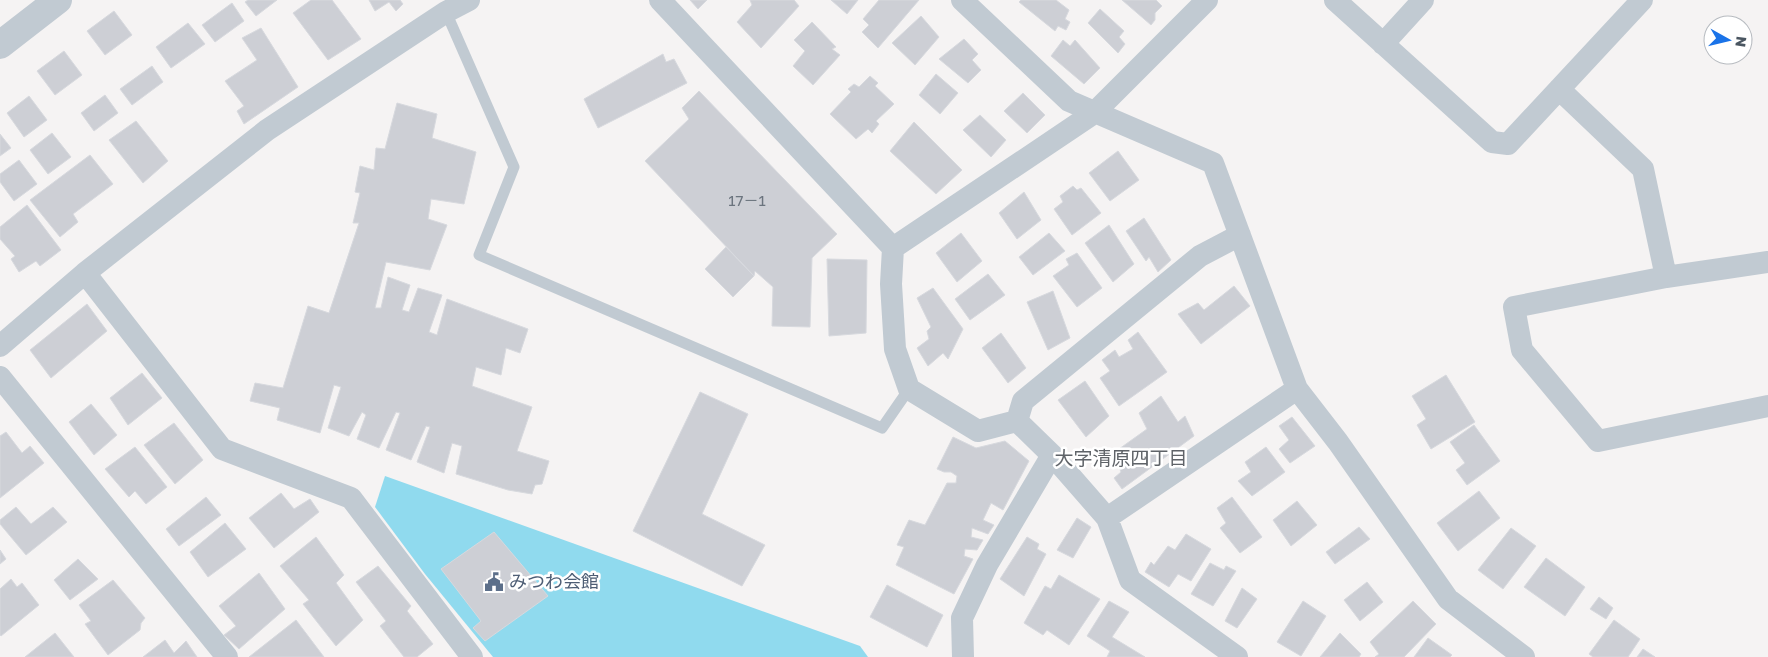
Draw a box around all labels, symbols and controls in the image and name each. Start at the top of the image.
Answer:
north arrow [1703,15,1753,65]
text: N [1732,35,1751,48]
house number: 17－1 [728,191,766,209]
district label: 大字清原四丁目 [1054,446,1188,469]
place label: みつわ会館 [509,570,599,592]
public building icon: みつわ会館 [483,571,505,593]

